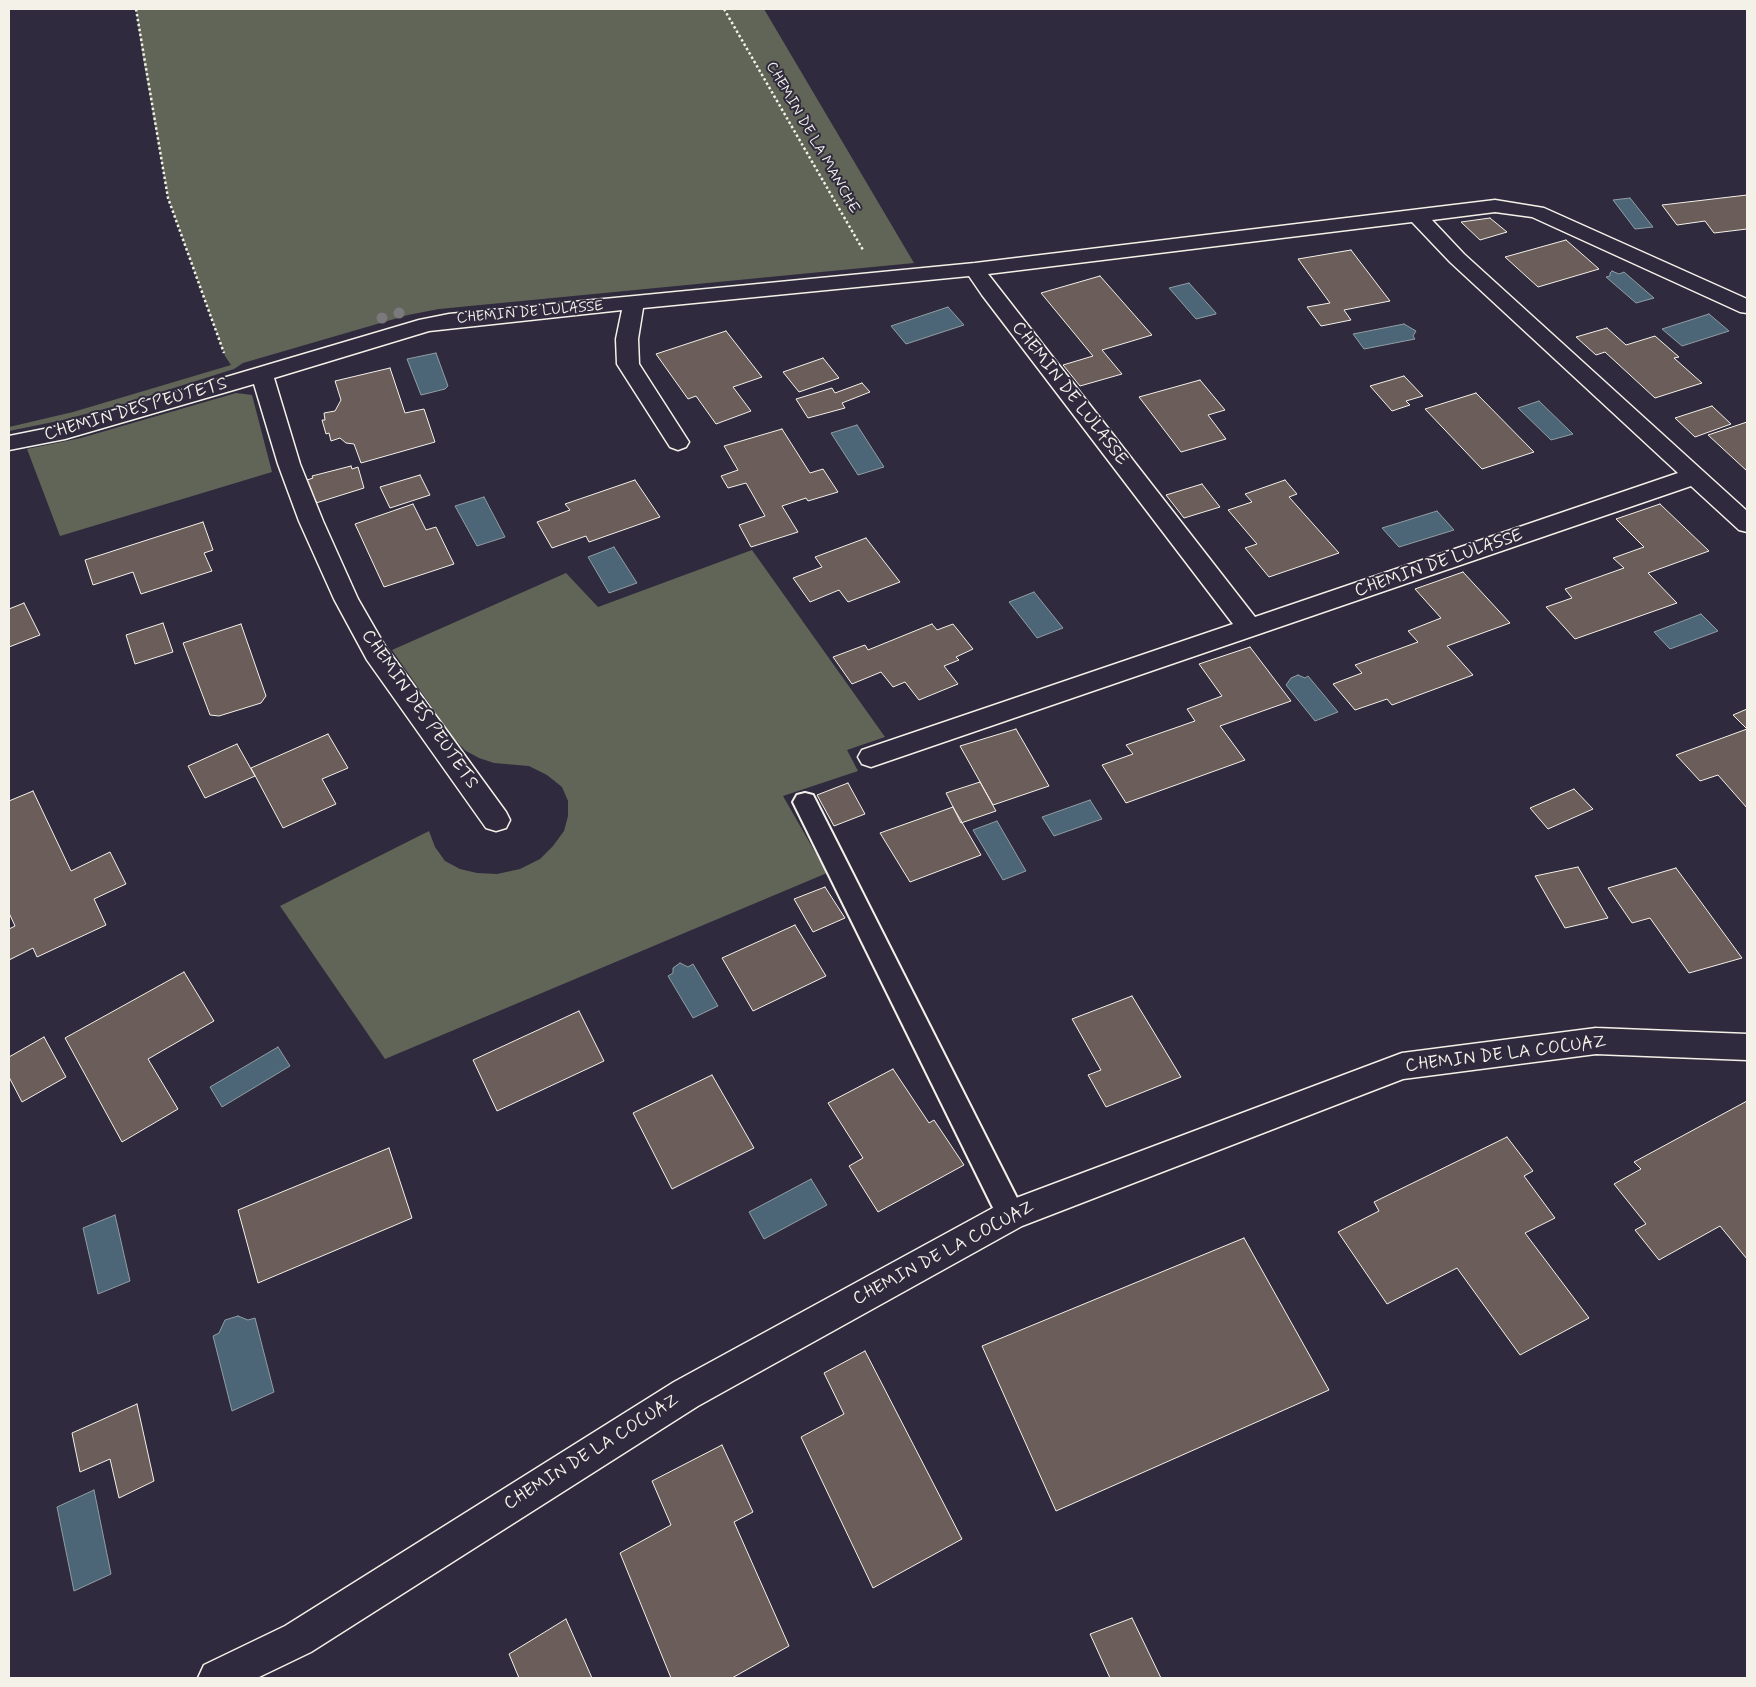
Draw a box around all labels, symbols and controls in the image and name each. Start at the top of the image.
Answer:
street label: CHEMIN DE LA MANCHE [761,59,863,217]
street label: CHEMIN DE LULASSE [456,298,604,328]
street label: CHEMIN DE LULASSE [1006,318,1132,470]
street label: CHEMIN DES PEUTETS [42,374,230,446]
street label: CHEMIN DE LULASSE [1352,525,1526,603]
street label: CHEMIN DES PEUTETS [356,626,482,794]
street label: CHEMIN DE LA COCUAZ [1404,1032,1608,1078]
street label: CHEMIN DE LA COCUAZ [850,1197,1038,1311]
street label: CHEMIN DE LA COCUAZ [500,1390,684,1516]

